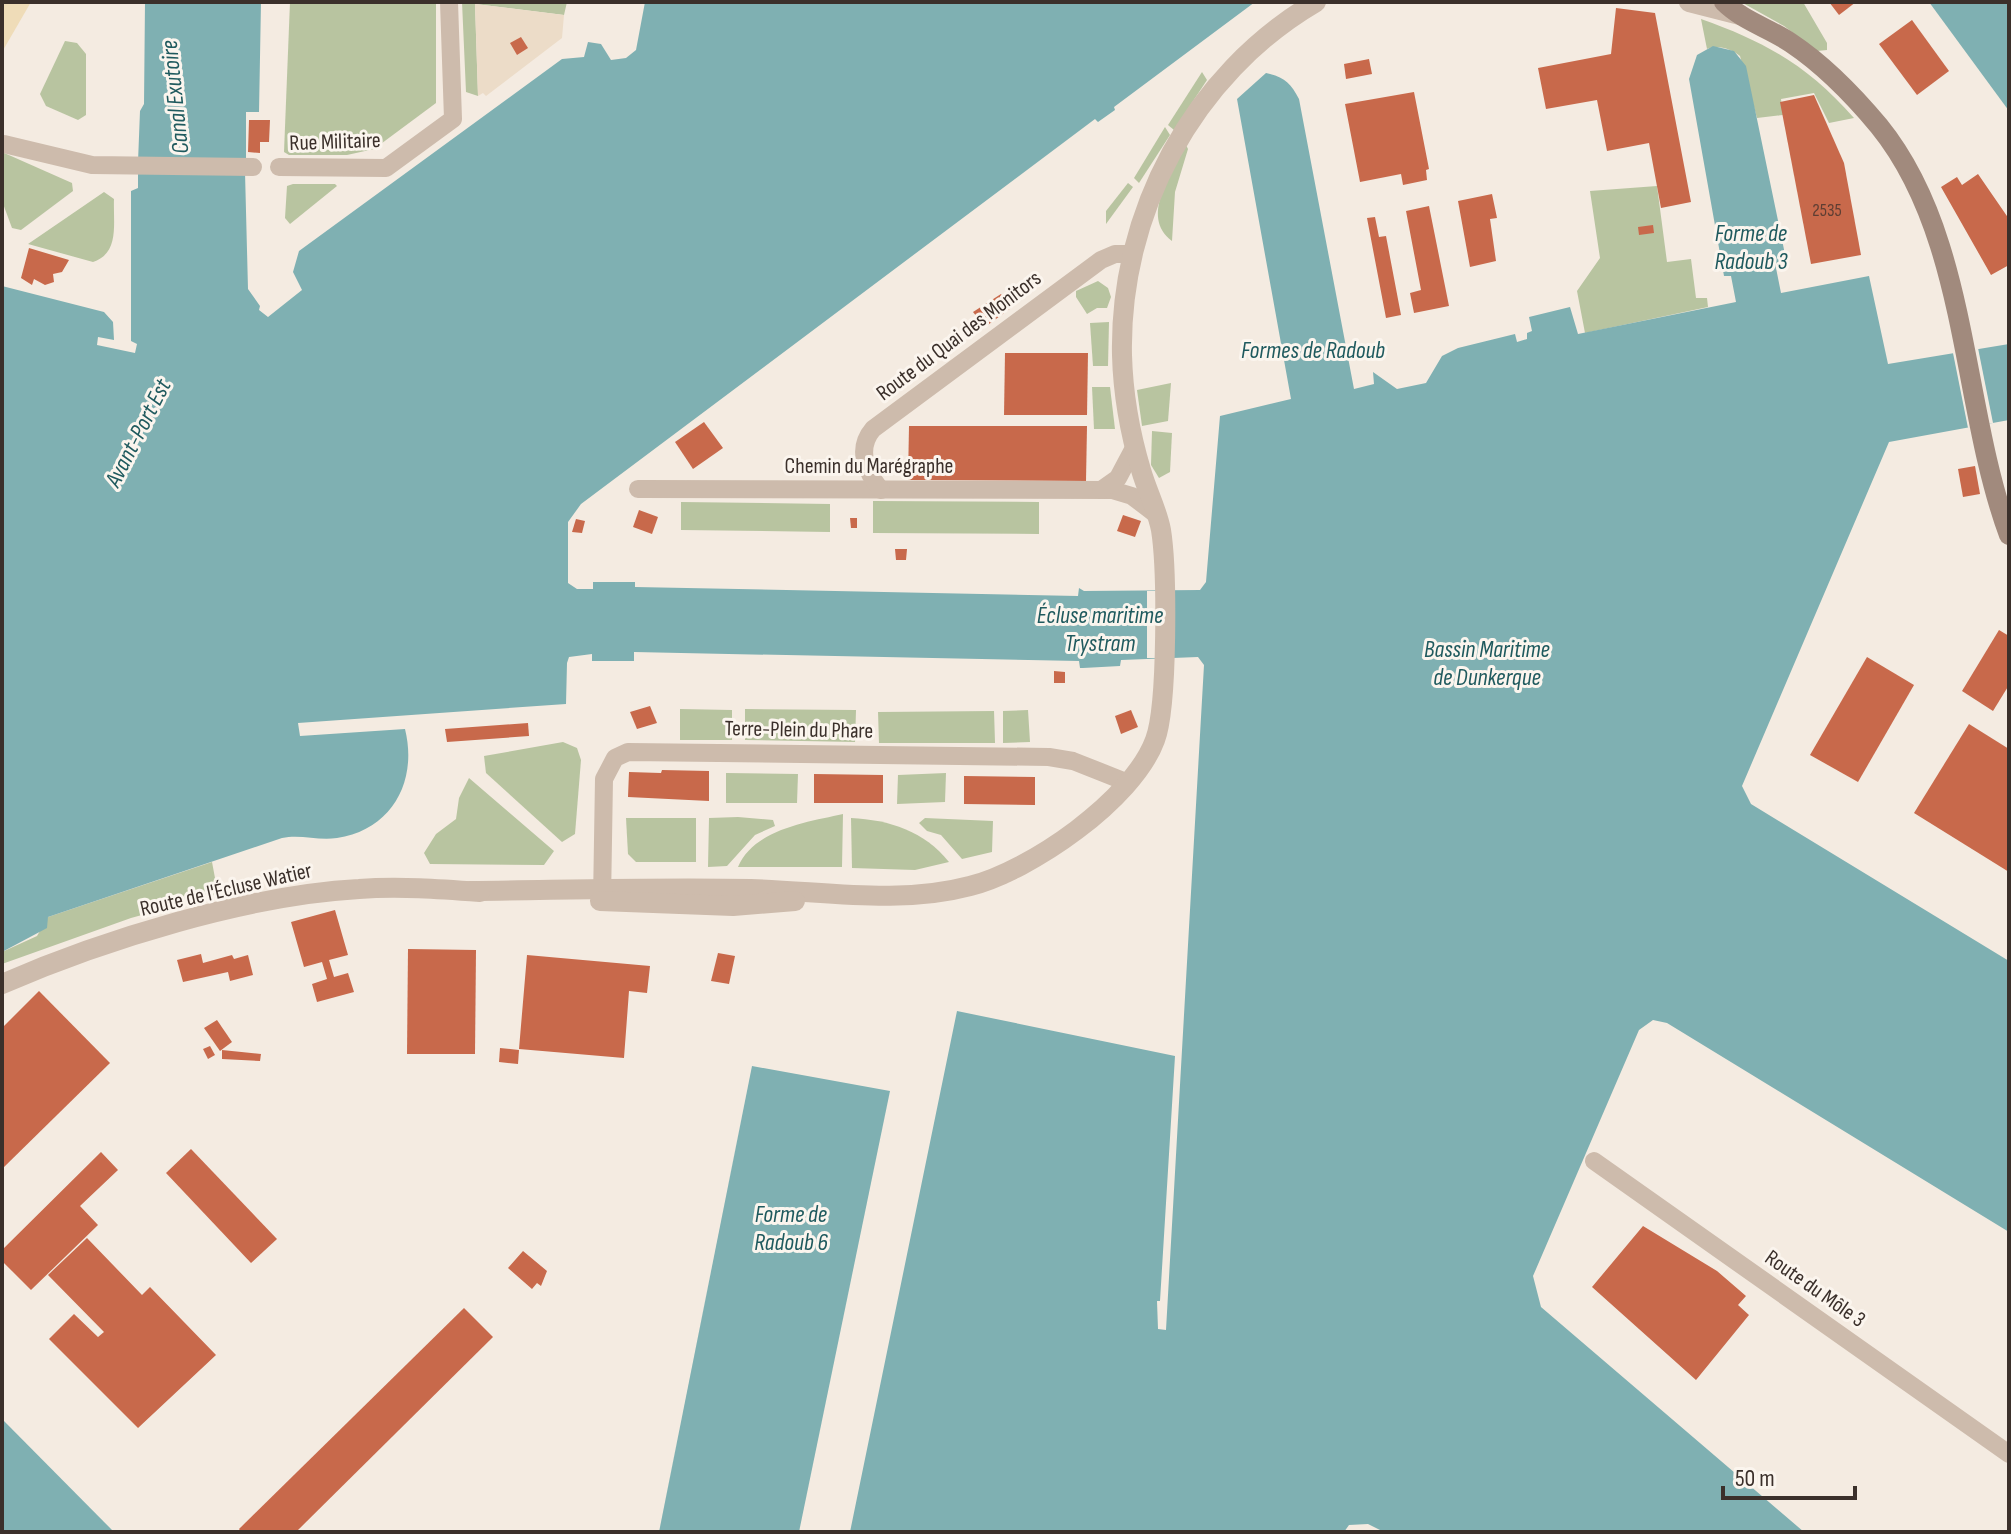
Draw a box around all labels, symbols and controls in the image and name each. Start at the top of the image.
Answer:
water label: Canal Exutoire [155,39,195,155]
street label: Rue Militaire [289,127,381,157]
house number: 2535 [1812,200,1842,221]
water label: Forme de Radoub 3 [1714,219,1788,276]
street label: Route du Quai des Monitors [871,265,1047,407]
water label: Formes de Radoub [1241,336,1385,365]
water label: Avant-Port Est [98,374,178,493]
street label: Chemin du Marégraphe [785,453,953,480]
water label: Écluse maritime Trystram [1037,601,1163,658]
water label: Bassin Maritime de Dunkerque [1424,635,1550,692]
street label: Terre-Plein du Phare [724,715,874,745]
street label: Route de l'Écluse Watier [137,857,315,923]
water label: Forme de Radoub 6 [754,1200,828,1257]
street label: Route du Môle 3 [1759,1244,1871,1334]
scale bar [1723,1450,1855,1500]
text: 50 m [1735,1464,1775,1493]

